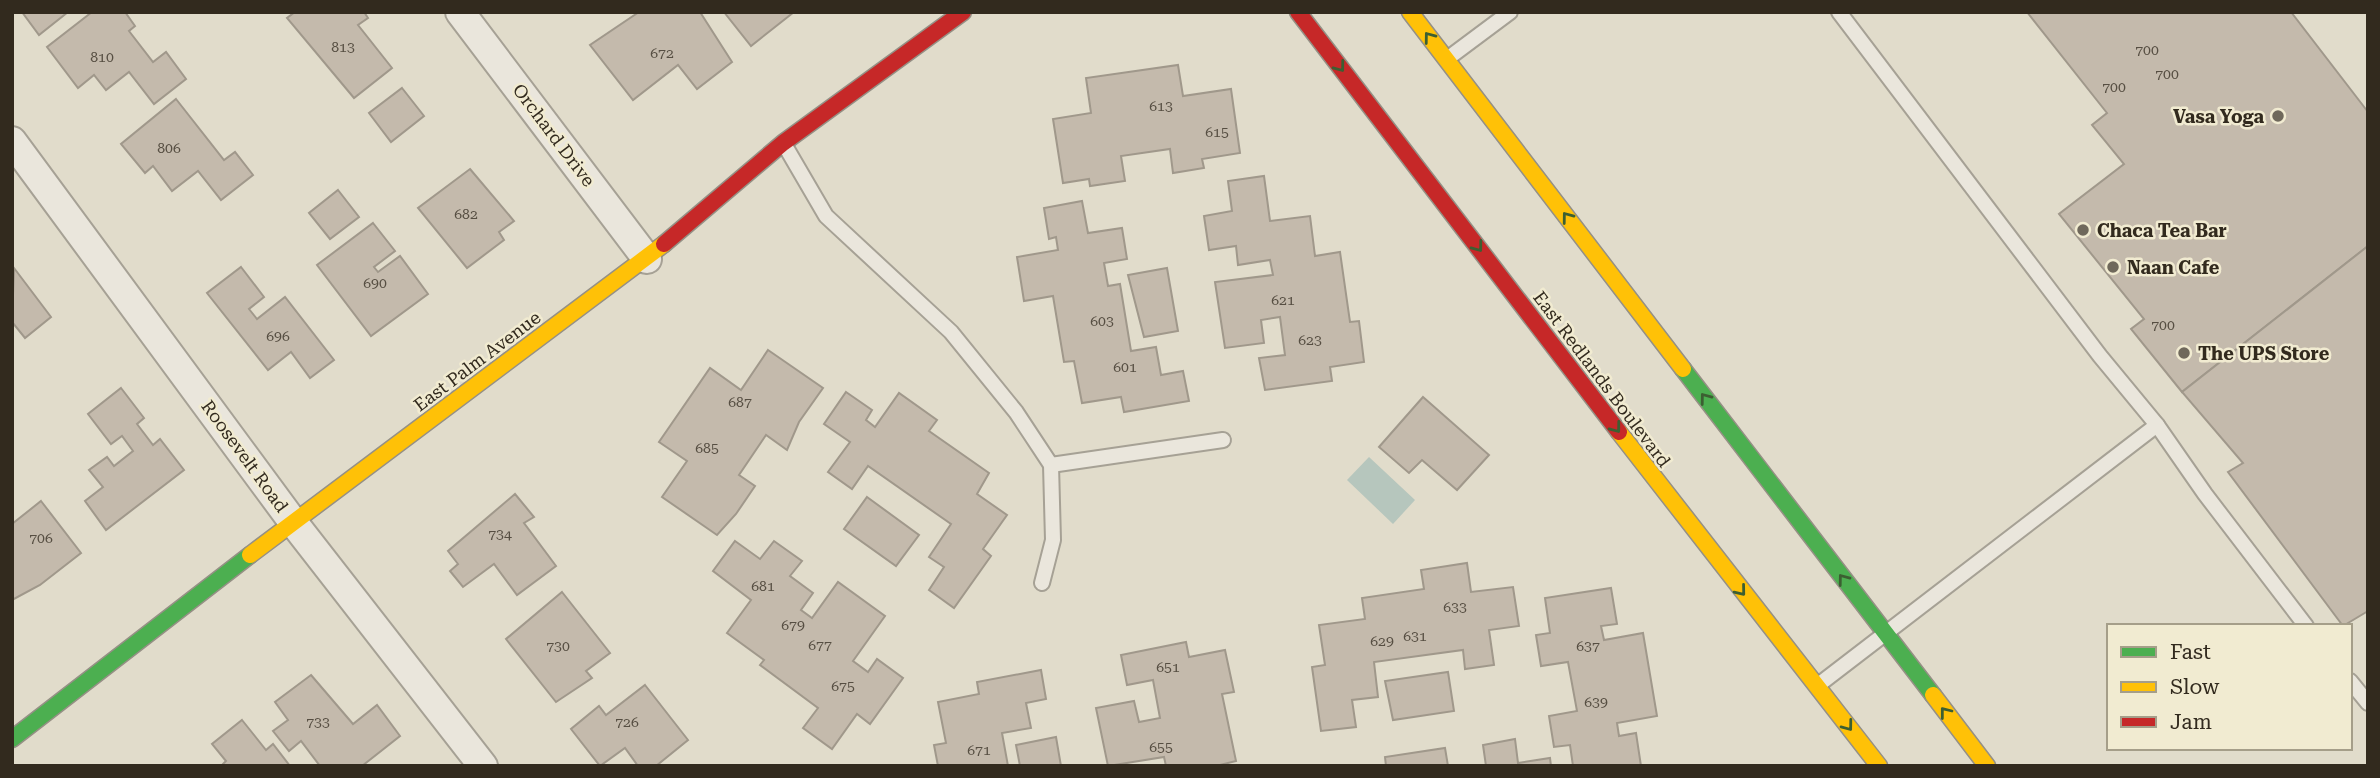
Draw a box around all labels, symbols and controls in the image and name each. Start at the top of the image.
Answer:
one-way arrow [1424,32,1437,44]
house number: 813 [331,39,355,55]
house number: 700 [2135,42,2159,58]
house number: 672 [650,45,674,61]
house number: 810 [90,49,114,65]
one-way arrow [1331,59,1344,71]
house number: 700 [2155,66,2179,82]
street label: Orchard Drive [509,79,600,191]
house number: 700 [2102,79,2126,95]
house number: 613 [1149,98,1173,114]
place label: Vasa Yoga [2173,106,2264,127]
marker: Vasa Yoga [2270,108,2286,124]
house number: 615 [1205,124,1229,140]
house number: 806 [157,140,181,156]
house number: 682 [454,206,478,222]
one-way arrow [1562,213,1575,225]
place label: Chaca Tea Bar [2097,220,2227,241]
marker: Chaca Tea Bar [2075,222,2091,238]
one-way arrow [1469,240,1482,252]
place label: Naan Cafe [2127,257,2220,278]
marker: Naan Cafe [2105,259,2121,275]
house number: 690 [363,275,387,291]
street label: East Redlands Boulevard [1529,287,1675,471]
house number: 621 [1271,292,1295,308]
street label: East Palm Avenue [410,306,545,415]
house number: 603 [1090,313,1114,329]
house number: 700 [2151,317,2175,333]
house number: 696 [266,328,290,344]
house number: 623 [1298,332,1322,348]
place label: The UPS Store [2198,343,2330,364]
marker: The UPS Store [2176,345,2192,361]
house number: 601 [1113,359,1137,375]
one-way arrow [1700,393,1713,406]
house number: 687 [728,394,752,410]
street label: Roosevelt Road [197,396,293,516]
one-way arrow [1607,421,1620,433]
house number: 685 [695,440,719,456]
house number: 734 [488,526,512,542]
house number: 706 [29,530,53,546]
one-way arrow [1839,574,1852,586]
house number: 681 [751,578,775,594]
one-way arrow [1733,583,1746,595]
house number: 633 [1443,599,1467,615]
house number: 679 [781,617,805,633]
legend [2107,624,2352,750]
house number: 631 [1403,628,1427,644]
house number: 629 [1370,633,1394,649]
house number: 677 [808,637,832,653]
house number: 730 [546,638,570,654]
house number: 637 [1576,638,1600,654]
text: Fast [2170,640,2211,664]
house number: 651 [1156,659,1180,675]
text: Slow [2170,675,2220,699]
house number: 675 [831,678,855,694]
house number: 639 [1584,694,1608,710]
one-way arrow [1941,707,1954,719]
text: Jam [2170,710,2212,734]
house number: 733 [306,714,330,730]
house number: 726 [615,714,639,730]
one-way arrow [1840,718,1852,731]
house number: 655 [1149,739,1173,755]
house number: 671 [967,742,991,758]

